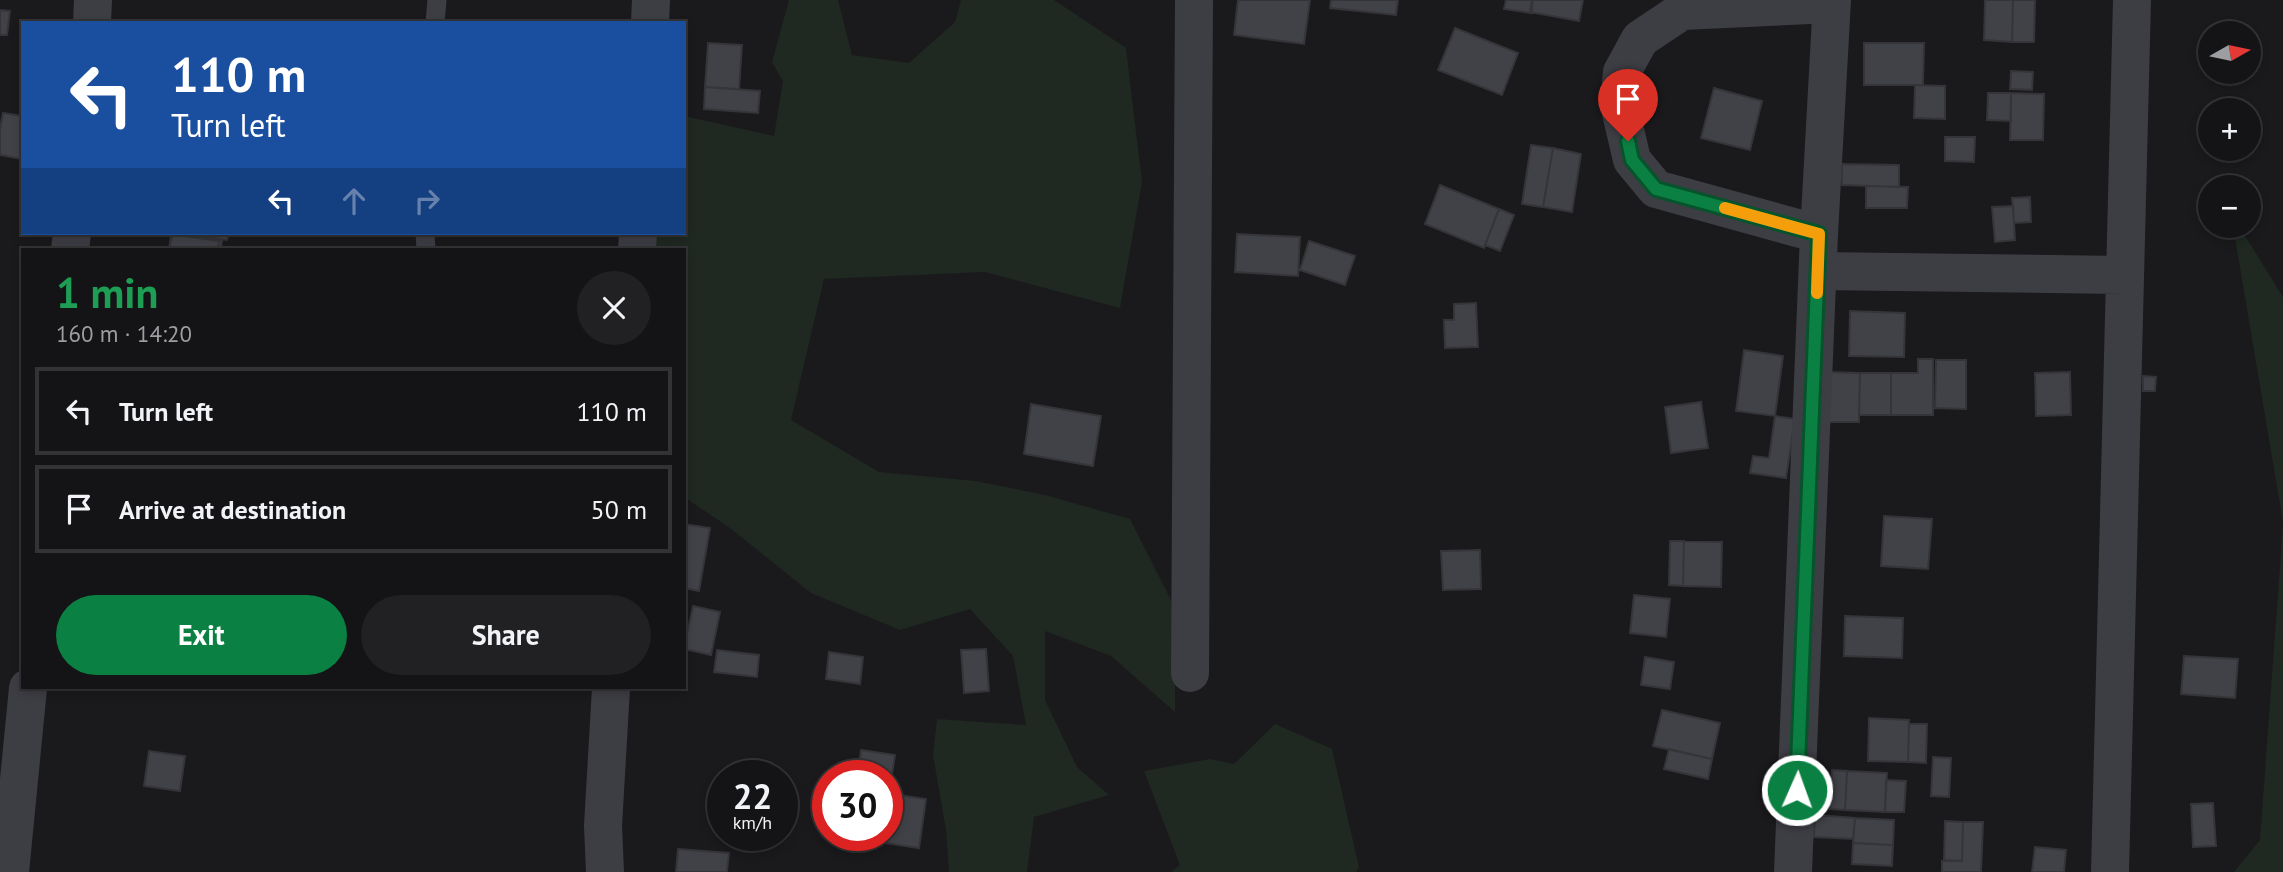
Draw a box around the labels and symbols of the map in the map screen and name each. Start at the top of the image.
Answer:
north arrow [2198,21,2261,84]
pin [1598,69,1658,141]
position arrow [1760,753,1834,827]
speed limit sign: 30 [812,760,903,851]

